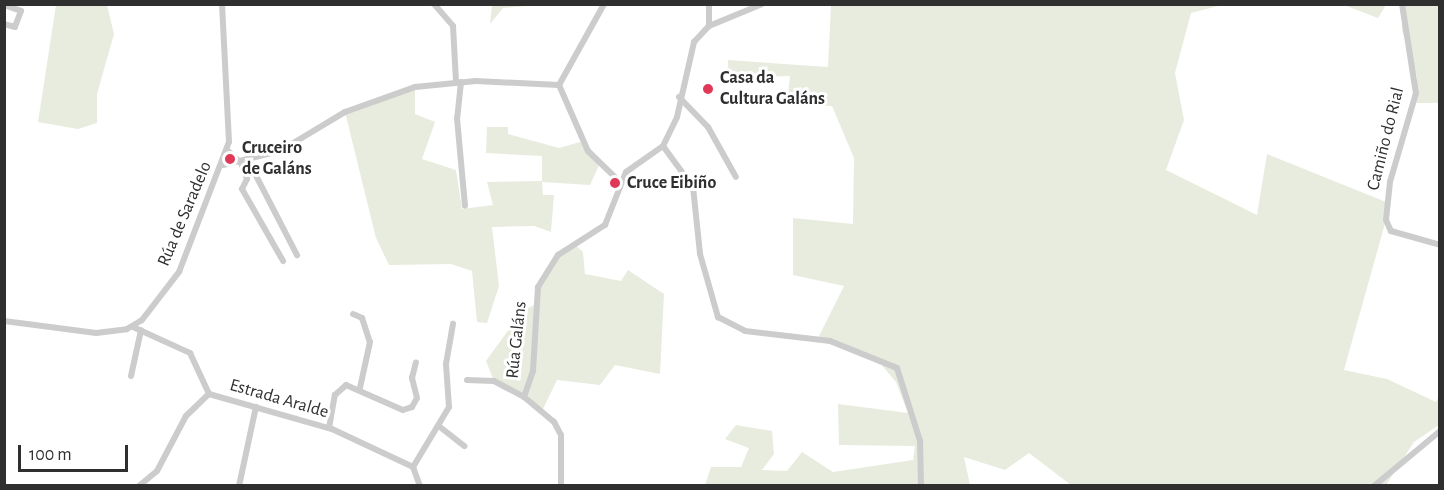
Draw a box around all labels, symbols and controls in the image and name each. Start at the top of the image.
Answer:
place label: Casa da Cultura Galáns [720,68,825,110]
marker: Casa da Cultura Galáns [701,82,715,96]
street label: Camiño do Rial [1363,85,1409,193]
place label: Cruceiro de Galáns [242,138,312,180]
marker: Cruceiro de Galáns [223,152,237,166]
street label: Rúa de Saradelo [153,158,217,270]
place label: Cruce Eibiño [627,172,716,194]
marker: Cruce Eibiño [608,176,622,190]
street label: Rúa Galáns [502,300,532,380]
street label: Estrada Aralde [227,375,331,423]
scale bar [21,433,130,471]
text: 100 m [29,446,72,464]

